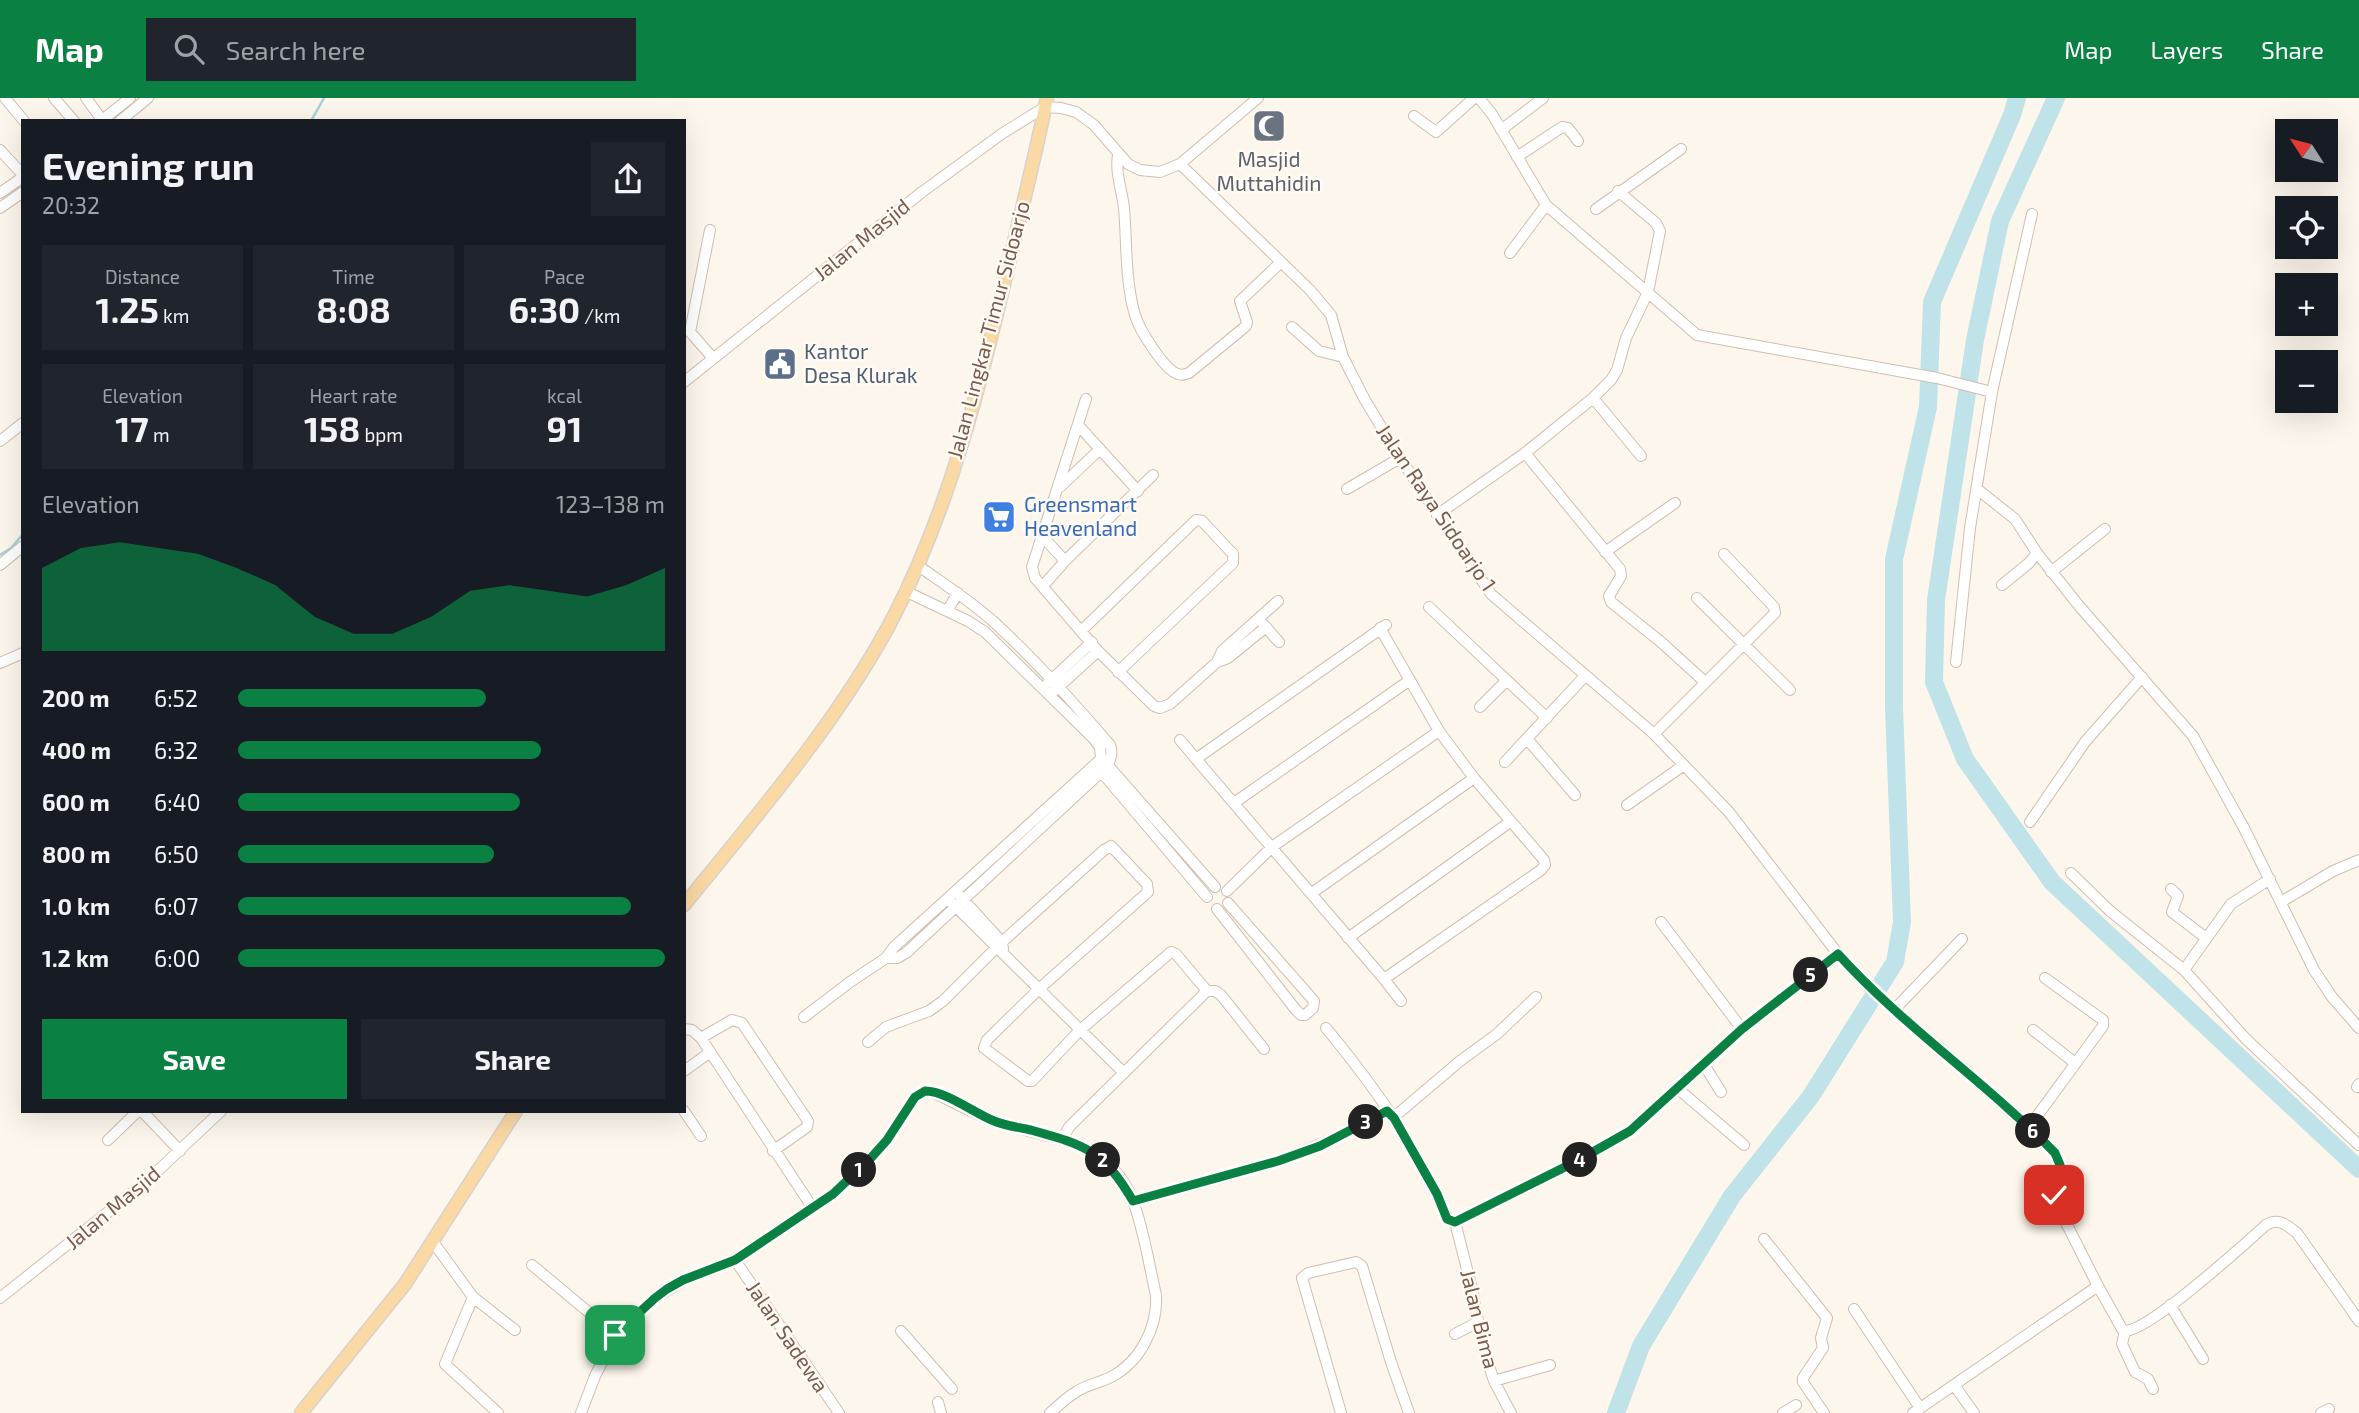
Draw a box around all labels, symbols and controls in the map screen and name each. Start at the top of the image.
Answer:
search box [146,18,636,81]
text: Map [35,29,104,69]
icon: search [170,30,208,68]
text: Search here [226,34,365,65]
text: Map [2064,35,2112,64]
text: Layers [2150,35,2223,64]
text: Share [2261,35,2324,64]
mosque icon: Masjid Muttahidin [1250,107,1288,145]
north arrow [2275,119,2338,182]
map controls [2275,119,2338,413]
text: Evening run [42,142,255,188]
button: share [591,142,665,216]
place label: Masjid Muttahidin [1217,146,1321,195]
text: 20:32 [42,191,100,219]
street label: Jalan Masjid [808,192,915,286]
button: locate [2275,196,2338,259]
street label: Jalan Lingkar Timur Sidoarjo [941,198,1035,462]
text: Distance [105,265,180,288]
text: Time [332,265,375,288]
text: Pace [544,265,585,288]
button: + [2275,273,2338,336]
text: 1.25 [96,288,159,330]
text: 8:08 [316,288,391,330]
text: 6:30 [509,288,580,330]
text: km [159,304,189,327]
text: /km [580,304,620,327]
place label: Kantor Desa Klurak [804,338,918,387]
public building icon: Kantor Desa Klurak [761,345,799,383]
button: − [2275,350,2338,413]
text: Elevation [102,384,183,407]
text: Heart rate [310,384,397,407]
text: kcal [547,384,582,407]
text: 17 [115,407,149,449]
text: 158 [304,407,360,449]
text: 91 [547,407,582,449]
street label: Jalan Raya Sidoarjo 1 [1371,419,1502,596]
text: m [149,423,170,446]
text: bpm [360,423,403,446]
text: Elevation [42,490,140,518]
text: 123–138 m [556,490,665,518]
place label: Greensmart Heavenland [1024,491,1137,540]
supermarket icon: Greensmart Heavenland [980,498,1018,536]
text: 200 m [42,684,110,712]
text: 6:52 [154,684,198,712]
text: 400 m [42,736,111,764]
text: 6:32 [154,736,198,764]
text: 600 m [42,788,110,816]
text: 6:40 [154,788,201,816]
text: 800 m [42,840,111,868]
text: 6:50 [154,840,199,868]
text: 1.0 km [42,892,110,920]
text: 6:07 [154,892,198,920]
text: 1.2 km [42,944,109,972]
text: 6:00 [154,944,200,972]
pin: 5 [1794,958,1828,992]
text: 5 [1805,963,1816,986]
button: Save [42,1019,347,1099]
button: Share [361,1019,665,1099]
pin: 3 [1348,1104,1384,1140]
text: 3 [1360,1110,1371,1133]
pin: 6 [2016,1114,2050,1148]
text: 6 [2027,1119,2038,1142]
pin: 2 [1086,1142,1120,1178]
pin: 4 [1562,1142,1598,1178]
text: 2 [1097,1148,1108,1171]
text: 4 [1573,1148,1586,1171]
pin: 1 [842,1152,876,1188]
text: 1 [854,1158,863,1181]
street label: Jalan Masjid [59,1160,165,1255]
pin [2024,1165,2084,1225]
icon: check [2035,1176,2073,1214]
street label: Jalan Bima [1456,1266,1505,1371]
street label: Jalan Sadewa [742,1276,835,1397]
pin [585,1305,645,1365]
icon: arrive [596,1316,634,1354]

